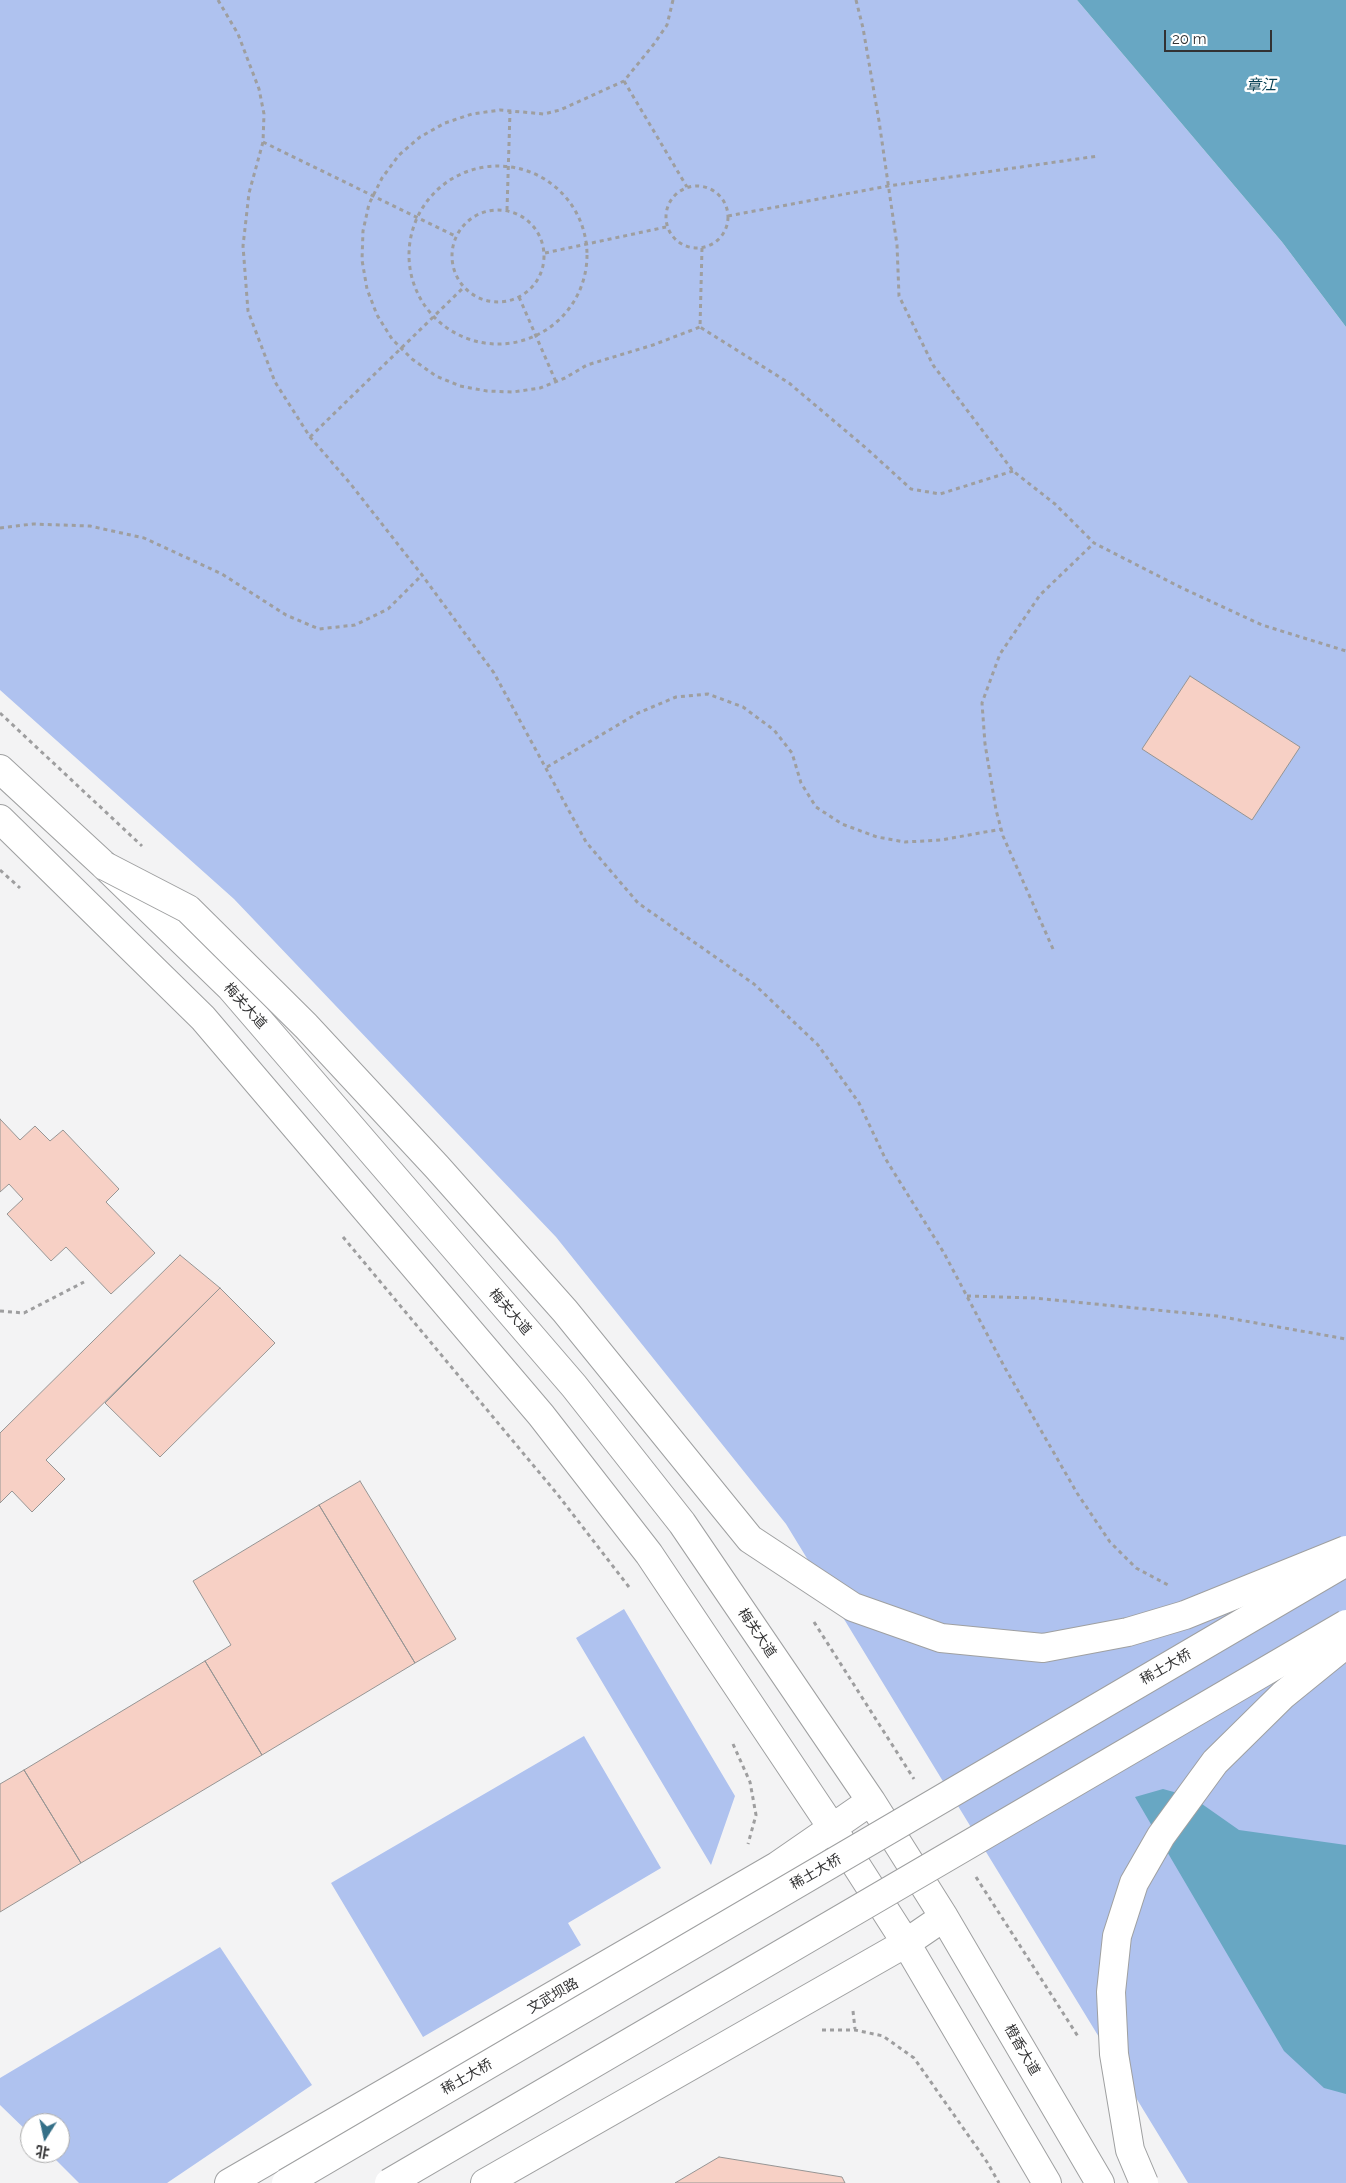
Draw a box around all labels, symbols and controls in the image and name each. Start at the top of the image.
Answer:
scale bar [1166,20,1274,52]
text: 20 m [1172,30,1207,48]
water label: 章江 [1246,76,1276,94]
street label: 梅关大道 [220,980,270,1032]
street label: 梅关大道 [485,1285,535,1339]
street label: 梅关大道 [734,1605,780,1661]
street label: 稀土大桥 [1138,1646,1194,1688]
street label: 稀土大桥 [788,1851,844,1893]
street label: 文武坝路 [525,1975,581,2017]
street label: 橙香大道 [1001,2022,1043,2078]
street label: 稀土大桥 [439,2056,495,2098]
north arrow [20,2113,70,2163]
text: 北 [34,2143,51,2161]

